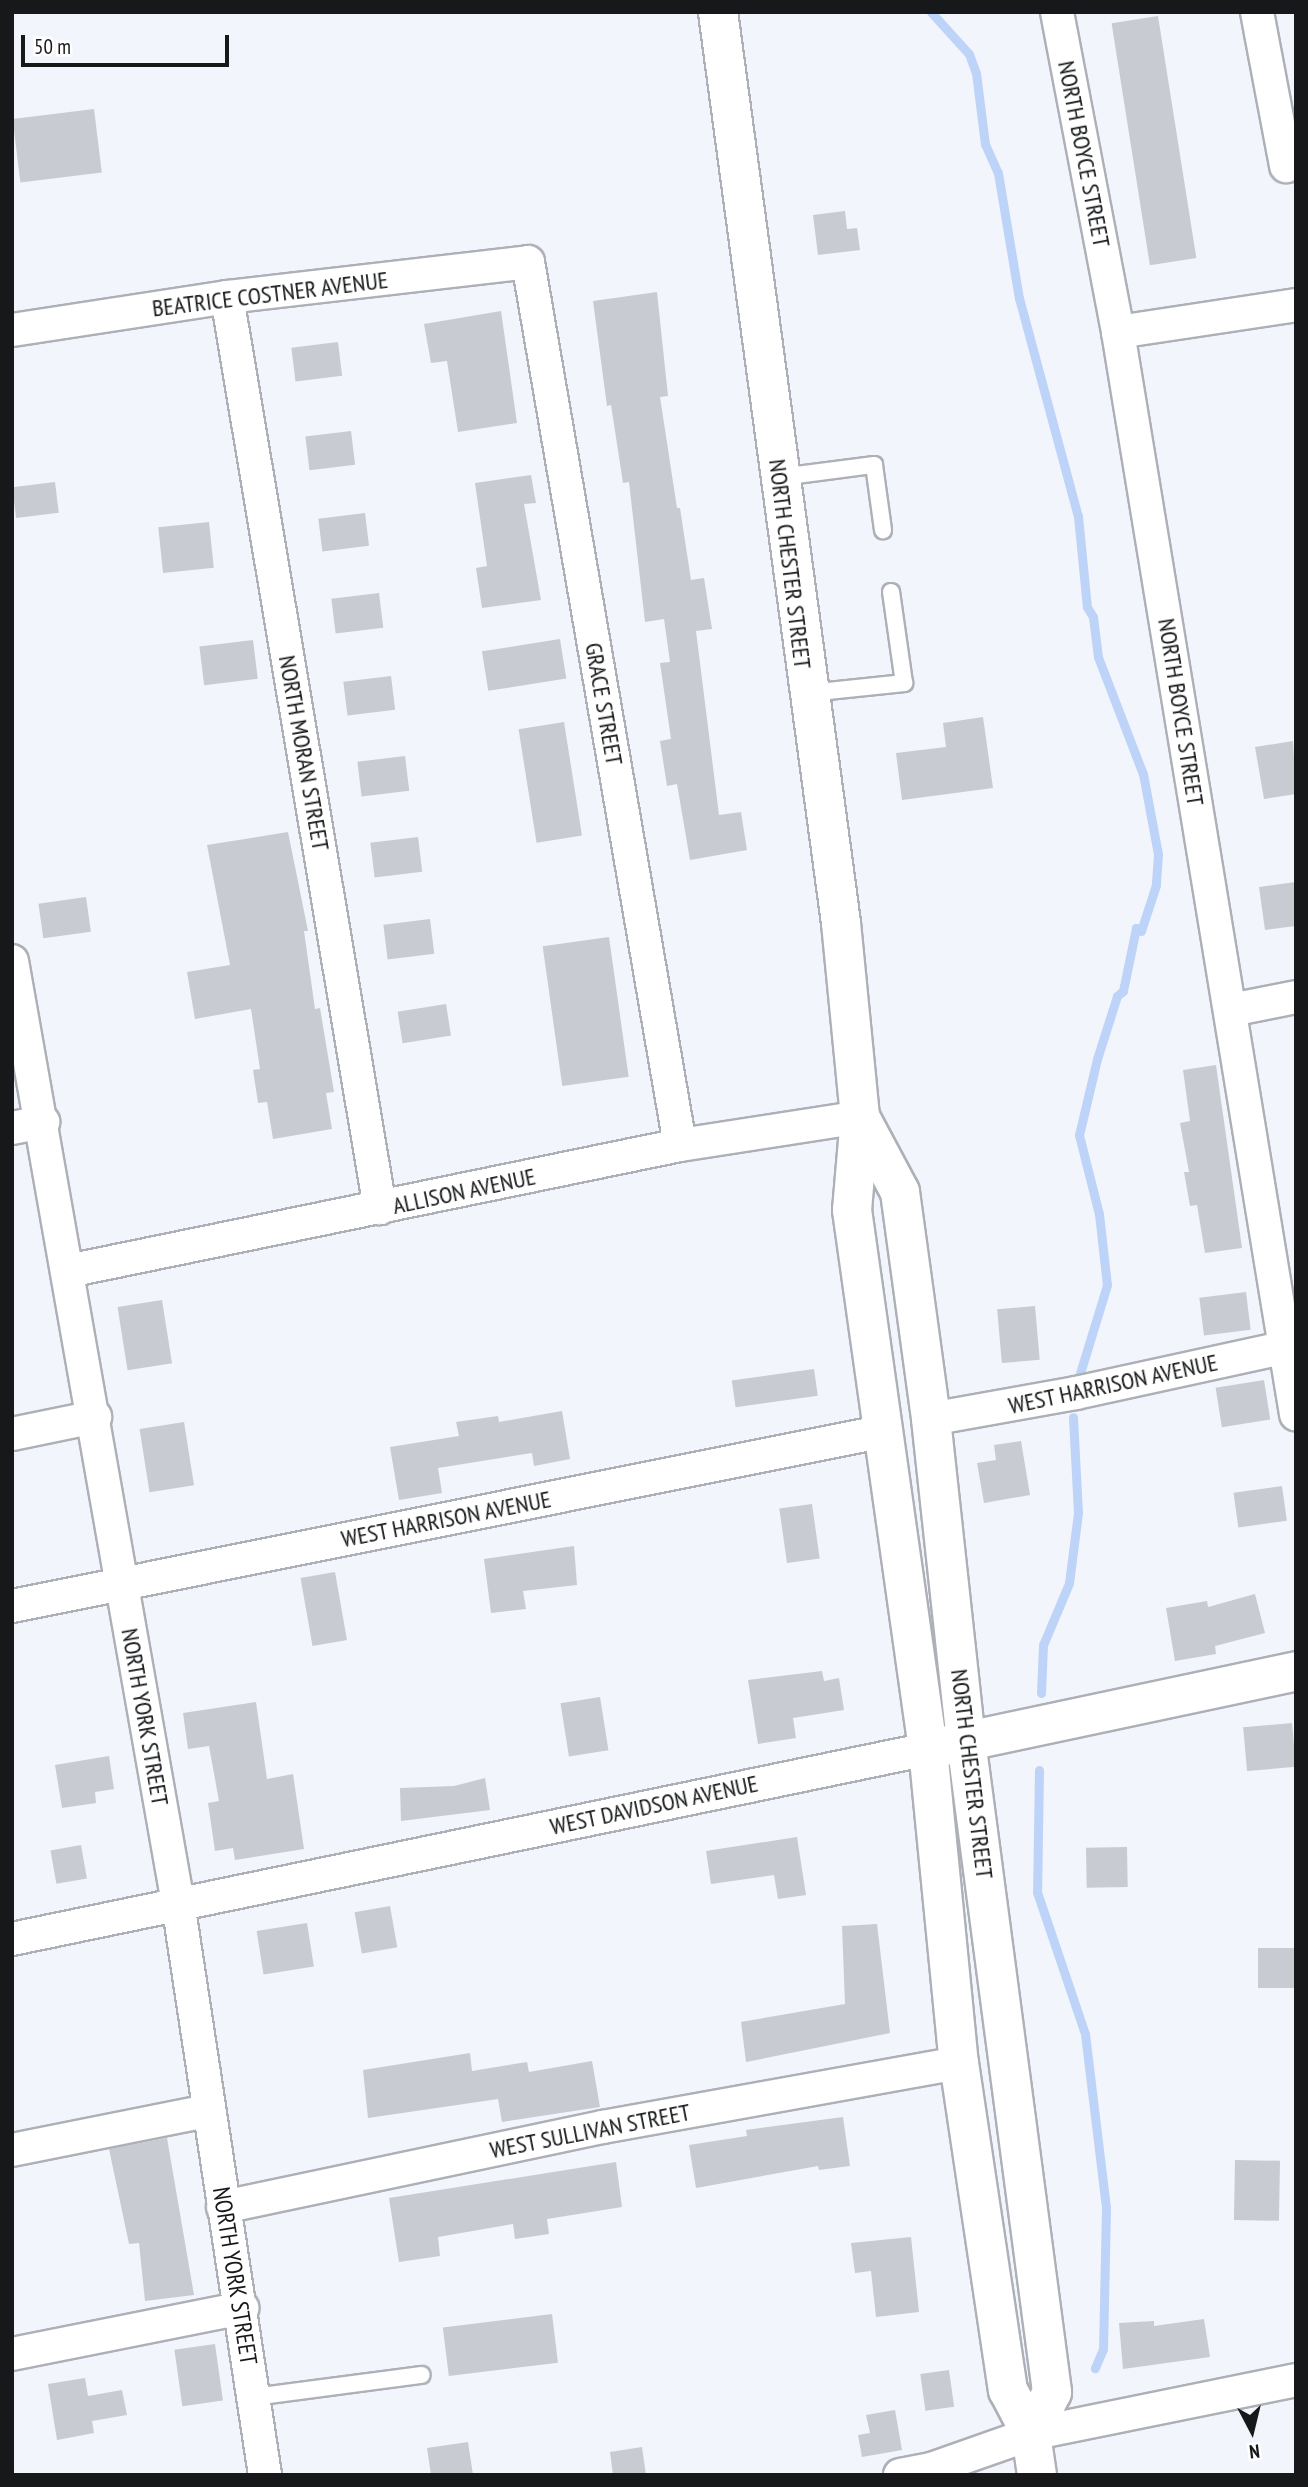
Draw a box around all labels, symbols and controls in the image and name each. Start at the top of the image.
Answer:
scale bar [24,21,233,65]
text: 50 m [34,33,71,60]
street label: NORTH BOYCE STREET [1052,58,1116,250]
street label: BEATRICE COSTNER AVENUE [150,265,390,323]
street label: NORTH CHESTER STREET [763,458,817,670]
street label: NORTH BOYCE STREET [1152,616,1210,808]
street label: GRACE STREET [579,641,629,767]
street label: NORTH MORAN STREET [273,653,335,853]
street label: ALLISON AVENUE [390,1162,538,1220]
street label: WEST HARRISON AVENUE [1005,1348,1221,1420]
street label: WEST HARRISON AVENUE [338,1484,554,1554]
street label: NORTH YORK STREET [115,1626,175,1808]
street label: NORTH CHESTER STREET [945,1668,999,1880]
street label: WEST DAVIDSON AVENUE [547,1769,761,1841]
street label: WEST SULLIVAN STREET [487,2097,693,2165]
street label: NORTH YORK STREET [207,2184,263,2368]
north arrow [1217,2396,1287,2466]
text: N [1248,2439,1261,2464]

